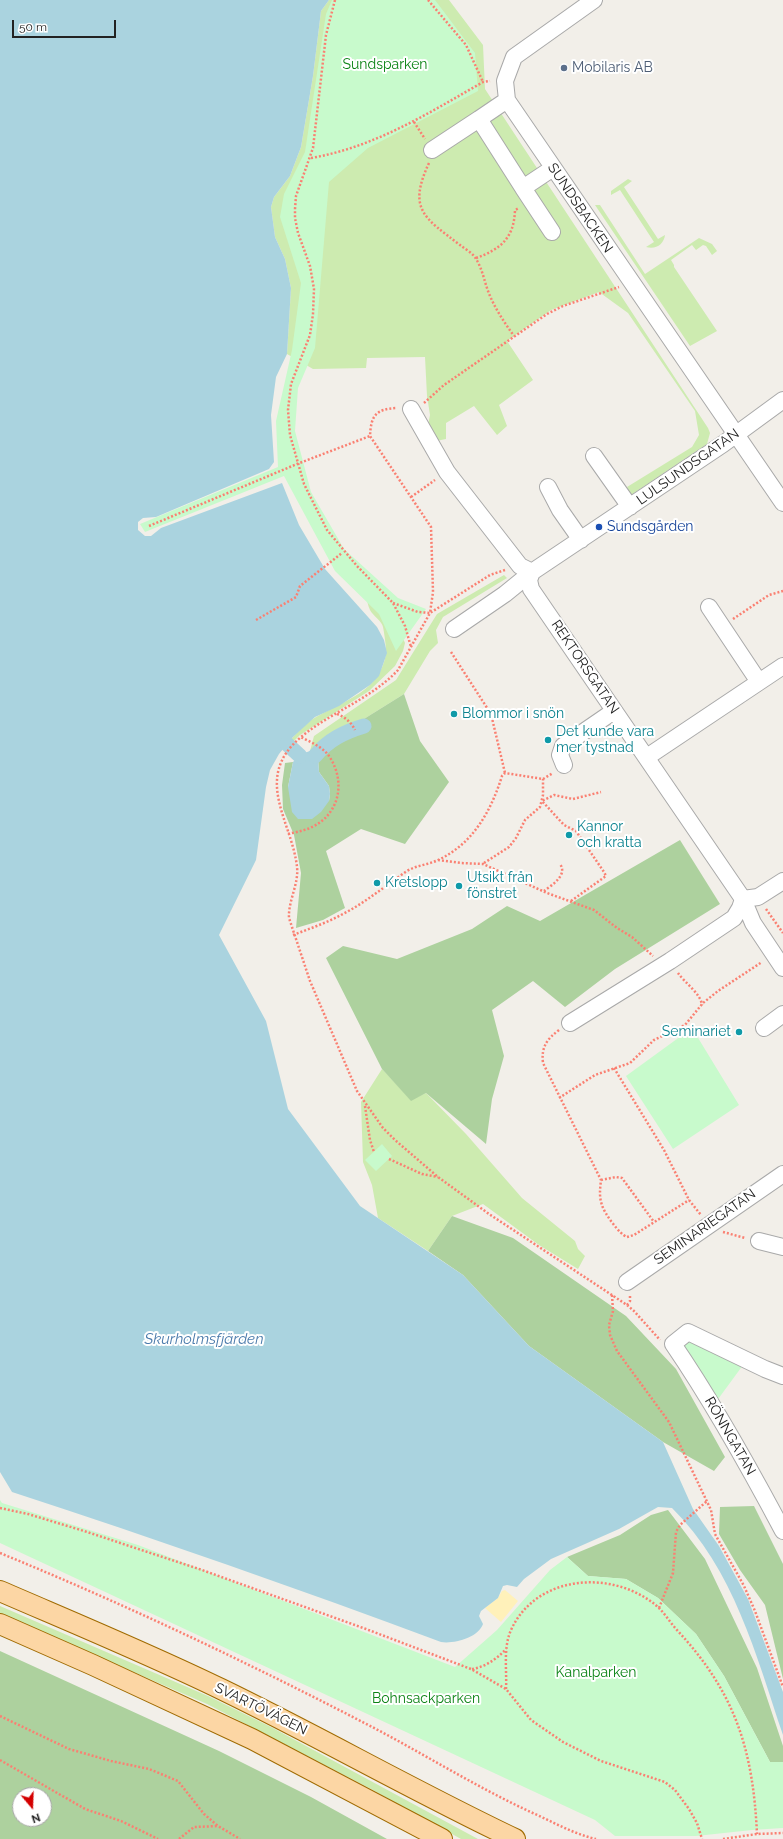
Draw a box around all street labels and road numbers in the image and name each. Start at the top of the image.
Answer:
street label: SUNDSBACKEN [544,160,616,256]
street label: LULSUNDSGATAN [634,425,742,509]
street label: REKTORSGATAN [547,617,623,717]
street label: SEMINARIEGATAN [651,1186,759,1268]
street label: RÖNNGATAN [701,1394,759,1478]
street label: SVARTÖVÄGEN [212,1679,310,1739]

